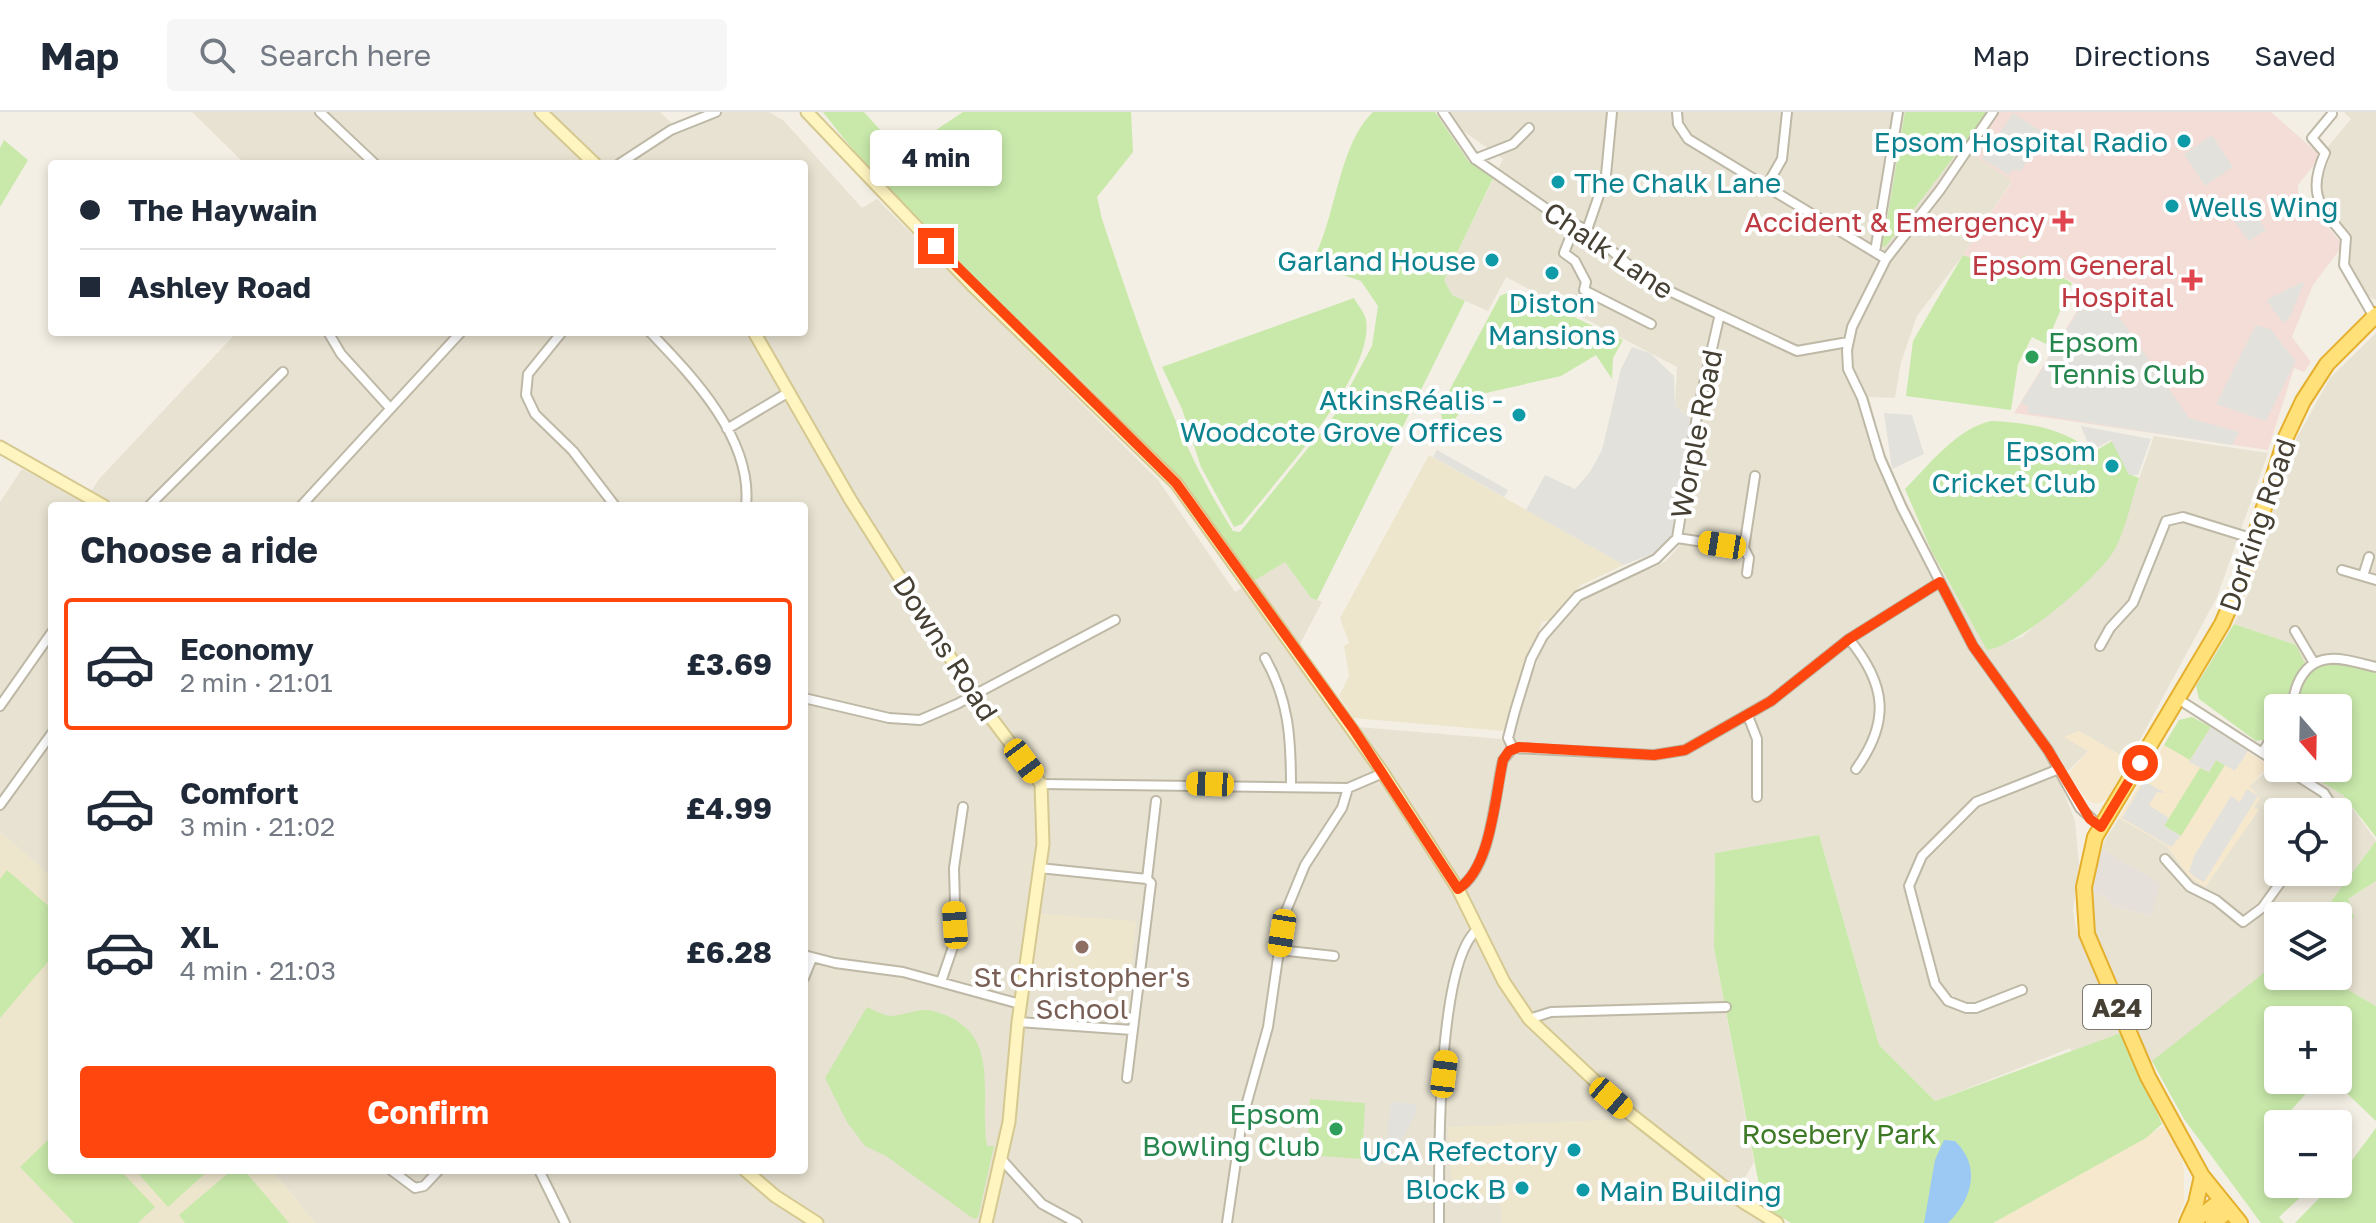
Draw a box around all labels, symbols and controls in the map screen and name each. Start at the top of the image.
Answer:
search box [167,19,727,91]
text: Map [40,33,119,78]
icon: search [195,33,239,77]
text: Search here [259,37,431,73]
text: Map [1972,39,2029,72]
text: Directions [2073,39,2210,72]
text: Saved [2254,39,2336,72]
place label: Epsom Hospital Radio [1874,125,2168,158]
callout: 4 min [870,130,1002,186]
marker: Epsom Hospital Radio [2175,132,2193,150]
text: 4 min [902,142,970,173]
place label: The Chalk Lane [1574,166,1781,199]
marker: The Chalk Lane [1549,173,1567,191]
place label: Wells Wing [2188,190,2339,223]
text: The Haywain [128,192,317,228]
street label: Chalk Lane [1538,195,1680,305]
marker: Wells Wing [2163,197,2181,215]
place label: Accident & Emergency [1744,205,2045,238]
marker: Accident & Emergency [2052,210,2074,232]
route end [918,228,954,264]
place label: Garland House [1277,244,1476,277]
place label: Epsom General Hospital [1971,248,2174,313]
marker: Garland House [1483,251,1501,269]
marker: Diston Mansions [1543,264,1561,282]
text: Ashley Road [128,269,311,305]
marker: Epsom General Hospital [2181,269,2203,291]
place label: Diston Mansions [1488,286,1616,351]
place label: Epsom Tennis Club [2048,325,2205,390]
street label: Worple Road [1663,347,1729,521]
marker: Epsom Tennis Club [2023,348,2041,366]
place label: AtkinsRéalis - Woodcote Grove Offices [1180,383,1503,448]
marker: AtkinsRéalis - Woodcote Grove Offices [1510,406,1528,424]
place label: Epsom Cricket Club [1931,434,2096,499]
street label: Dorking Road [2212,434,2302,616]
marker: Epsom Cricket Club [2103,457,2121,475]
text: Choose a ride [80,528,318,571]
car [1696,529,1748,561]
street label: Downs Road [887,569,1005,727]
icon: car [84,628,156,700]
text: Economy [180,631,314,667]
text: £3.69 [686,646,772,682]
text: 2 min · 21:01 [180,667,333,698]
north arrow [2264,694,2352,782]
map controls [2264,694,2352,1198]
car [1000,735,1048,787]
route start [2122,745,2158,781]
car [1186,771,1234,797]
icon: car [84,772,156,844]
text: Comfort [180,775,299,811]
text: £4.99 [686,790,772,826]
button: locate [2264,798,2352,886]
text: 3 min · 21:02 [180,811,335,842]
car [941,900,969,950]
button: layers [2264,902,2352,990]
car [1266,907,1298,959]
icon: car [84,916,156,988]
text: XL [180,919,219,955]
text: £6.28 [686,934,772,970]
marker: St Christopher's School [1073,938,1091,956]
text: 4 min · 21:03 [180,955,336,986]
place label: St Christopher's School [974,960,1190,1025]
road number: A24 [2083,985,2151,1029]
button: + [2264,1006,2352,1094]
car [1429,1049,1459,1099]
button: Confirm [80,1066,776,1158]
car [1585,1073,1637,1123]
place label: Epsom Bowling Club [1142,1097,1320,1162]
button: − [2264,1110,2352,1198]
park label: Rosebery Park [1741,1117,1937,1150]
marker: Epsom Bowling Club [1327,1120,1345,1138]
place label: UCA Refectory [1362,1134,1558,1167]
marker: UCA Refectory [1565,1141,1583,1159]
place label: Block B [1405,1172,1506,1205]
place label: Main Building [1599,1174,1782,1207]
marker: Block B [1513,1179,1531,1197]
marker: Main Building [1574,1181,1592,1199]

